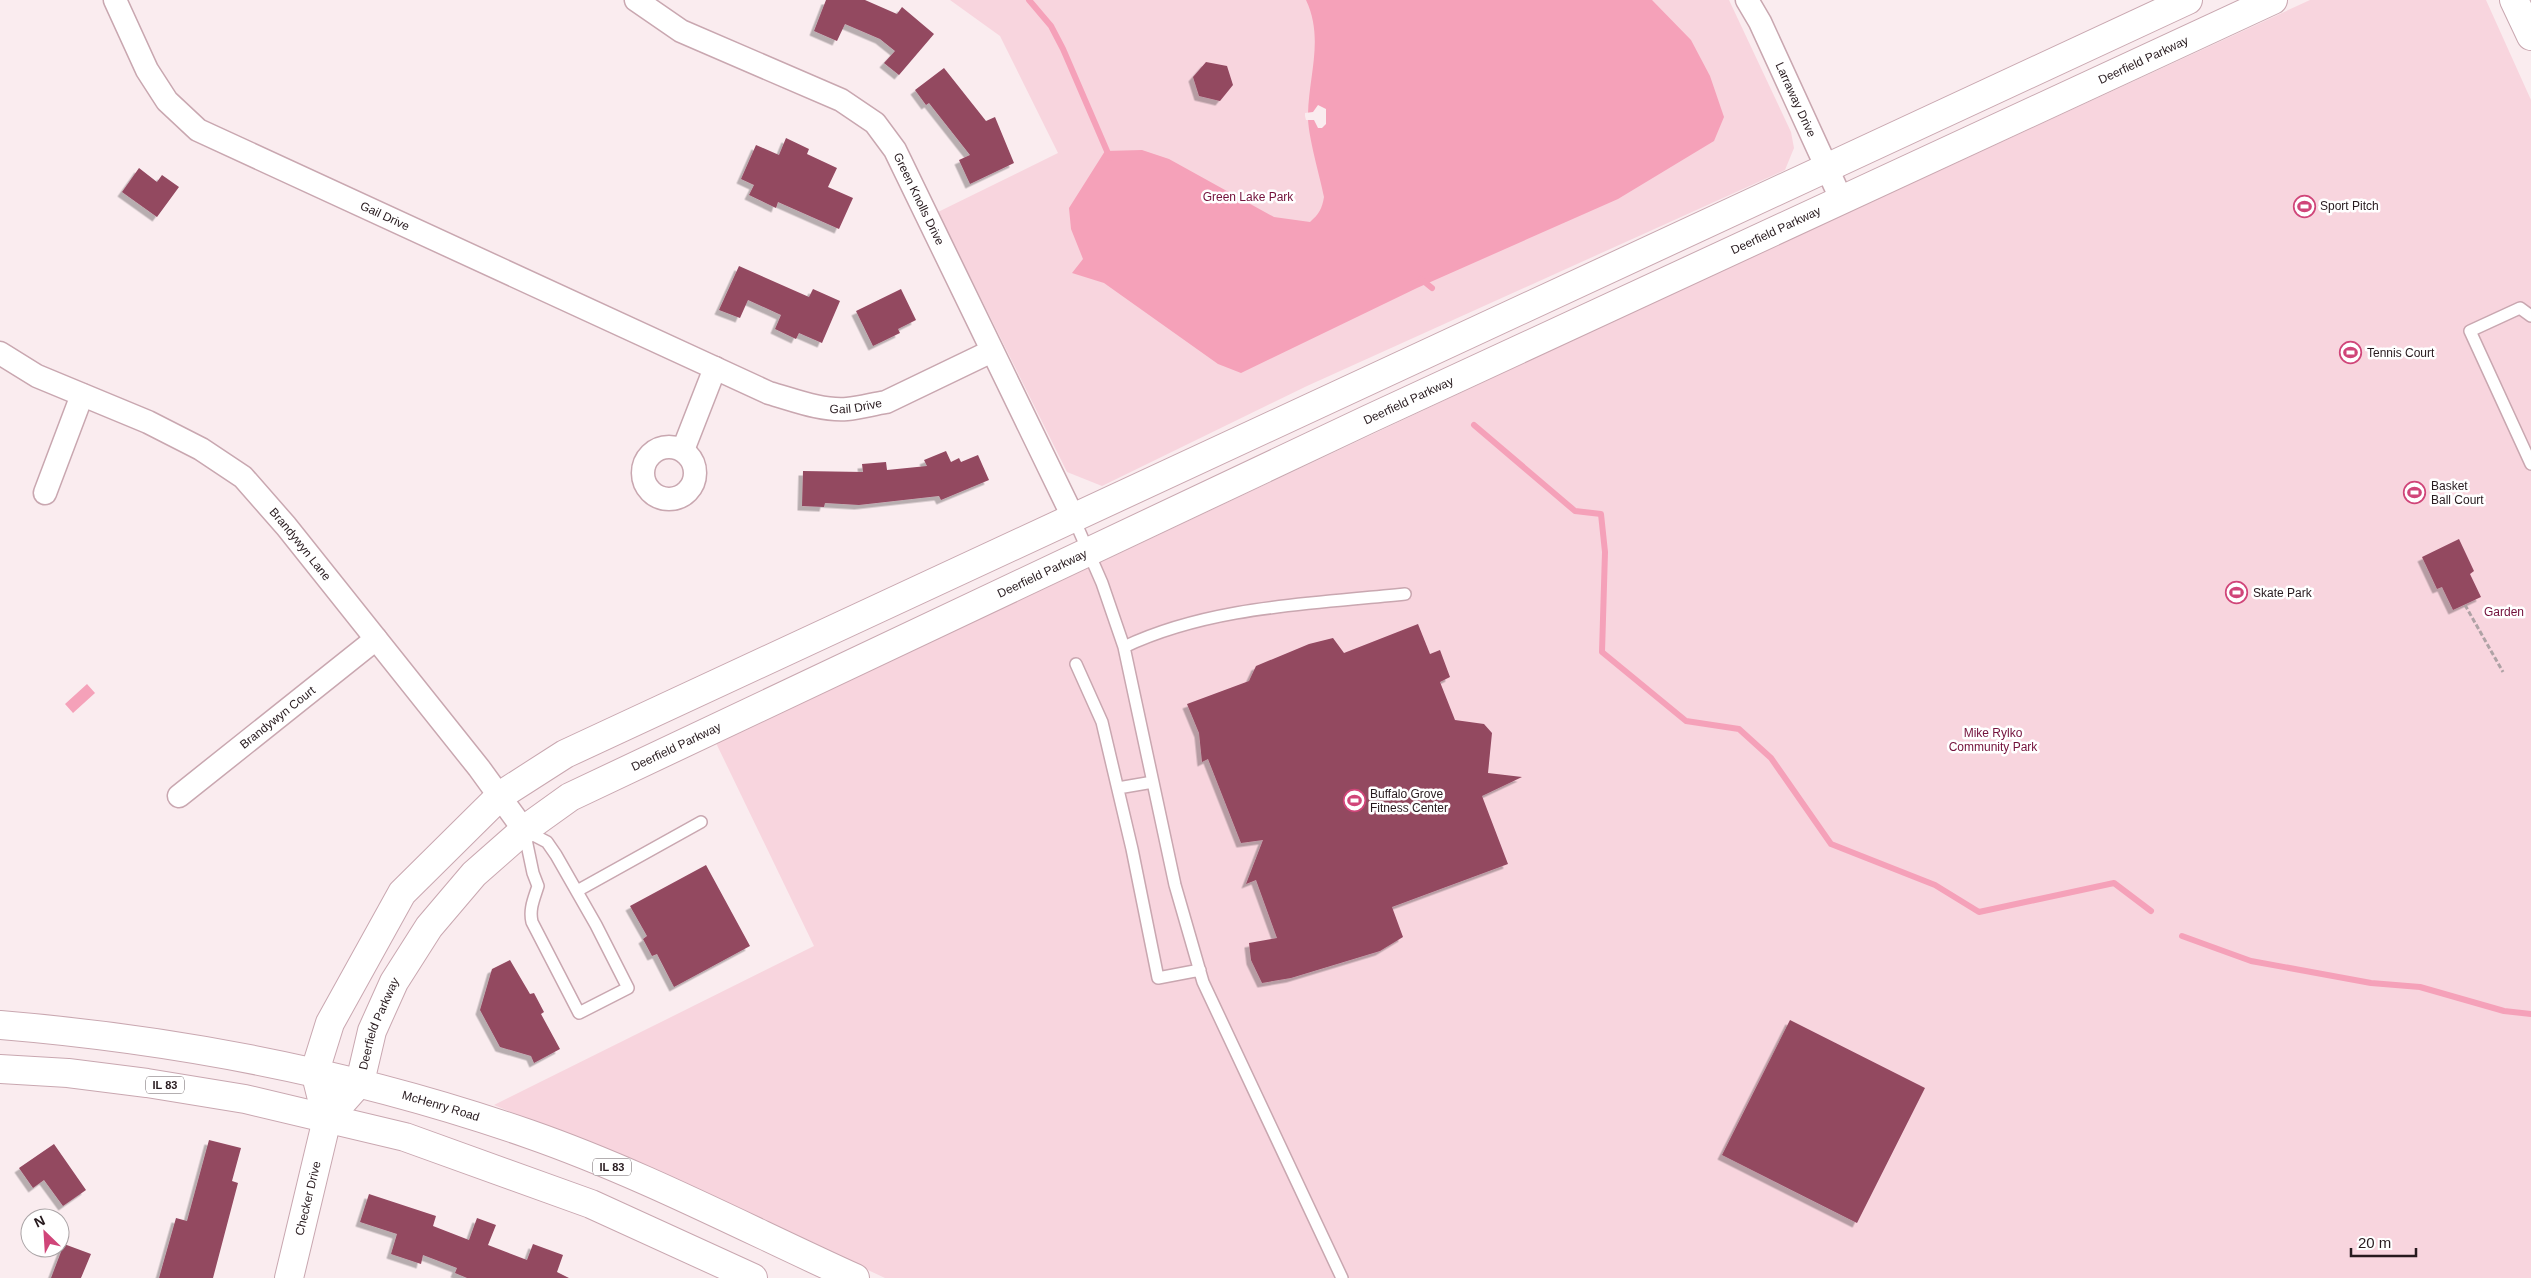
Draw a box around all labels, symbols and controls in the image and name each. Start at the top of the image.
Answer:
street label: Deerfield Parkway [2096,33,2191,87]
street label: Larraway Drive [1772,60,1819,140]
street label: Green Knolls Drive [890,151,947,248]
park label: Green Lake Park [1203,190,1294,204]
sports icon: Sport Pitch [2292,194,2316,218]
street label: Gail Drive [358,199,412,234]
place label: Sport Pitch [2320,199,2379,213]
street label: Deerfield Parkway [1729,204,1823,257]
sports icon: Tennis Court [2339,341,2363,365]
place label: Tennis Court [2367,346,2435,360]
street label: Deerfield Parkway [1361,374,1456,428]
street label: Gail Drive [829,396,883,416]
place label: Basket Ball Court [2431,479,2484,507]
sports icon: Basket Ball Court [2403,481,2427,505]
street label: Brandywyn Lane [266,505,334,584]
street label: Deerfield Parkway [995,546,1089,601]
sports icon: Skate Park [2225,581,2249,605]
place label: Skate Park [2253,586,2313,600]
park label: Garden [2484,605,2524,619]
street label: Brandywyn Court [237,683,318,752]
street label: Deerfield Parkway [629,720,723,774]
park label: Mike Rylko Community Park [1949,726,2038,754]
place label: Buffalo Grove Fitness Center [1370,787,1448,815]
sports icon: Buffalo Grove Fitness Center [1342,789,1366,813]
street label: Deerfield Parkway [356,975,402,1071]
road number: IL 83 [146,1076,184,1094]
street label: McHenry Road [401,1088,481,1124]
road number: IL 83 [593,1158,631,1176]
street label: Checker Drive [292,1159,324,1237]
north arrow [20,1208,70,1258]
text: N [32,1212,47,1231]
scale bar [2351,1226,2416,1258]
text: 20 m [2358,1234,2391,1251]

